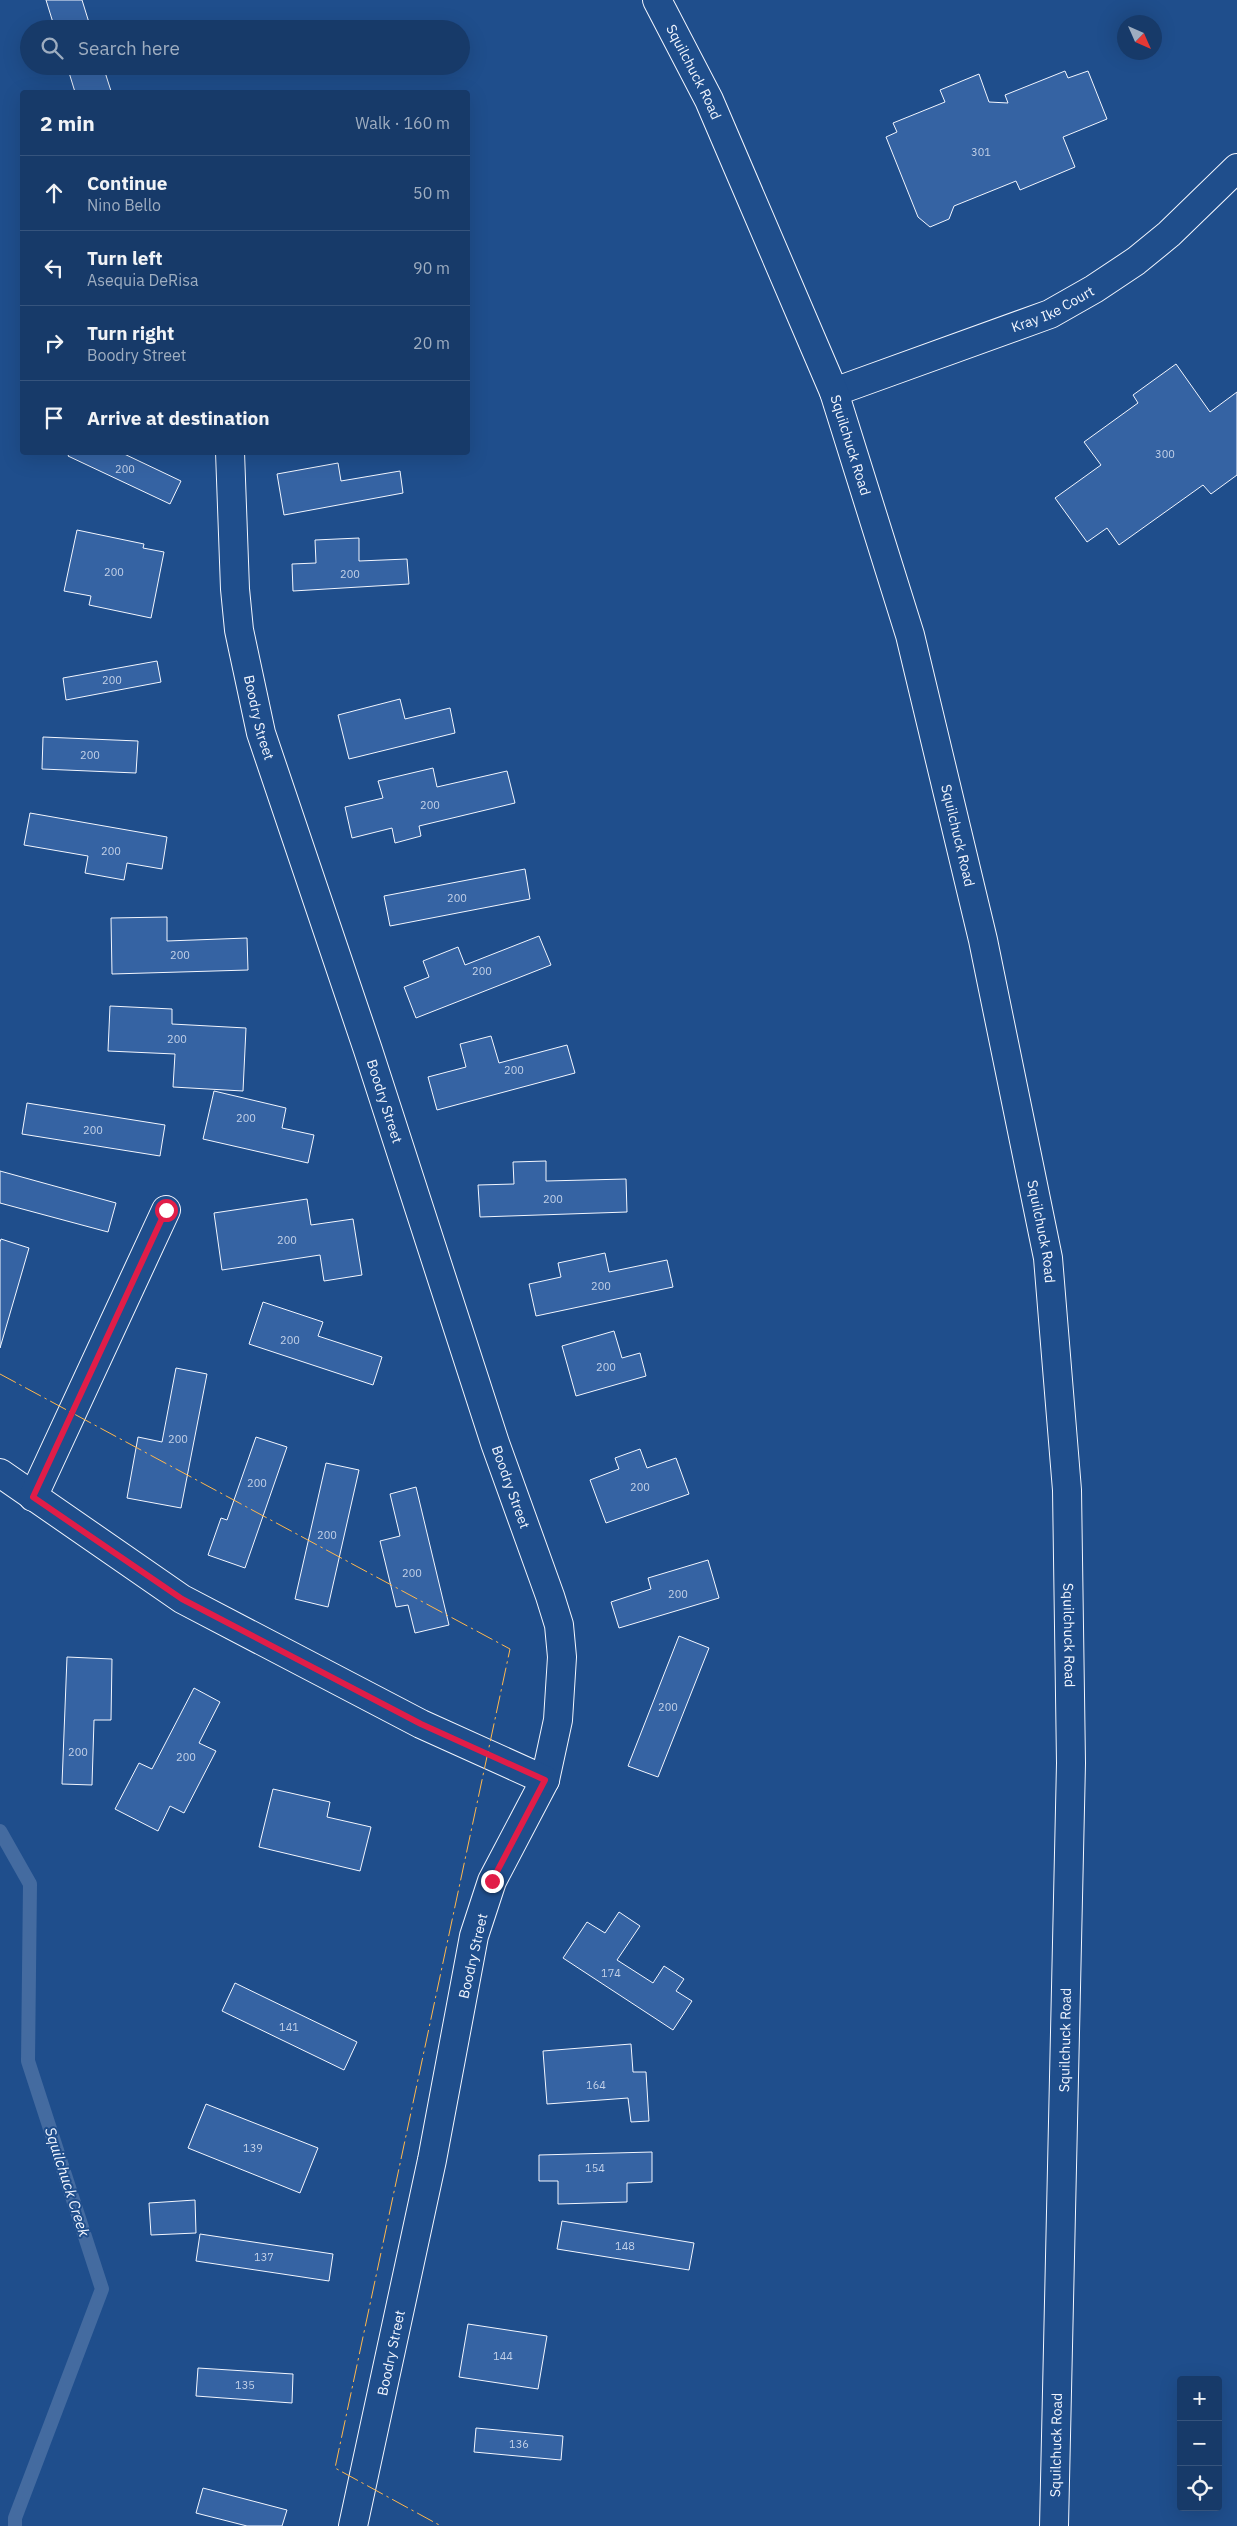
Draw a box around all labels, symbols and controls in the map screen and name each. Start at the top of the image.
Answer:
north arrow [1117,15,1162,60]
search box [20,20,470,75]
street label: Squilchuck Road [662,21,725,122]
icon: search [38,34,66,62]
text: Search here [78,36,180,60]
text: 2 min [40,109,95,137]
text: Walk · 160 m [355,113,450,133]
house number: 301 [971,145,991,159]
text: Continue [87,171,167,195]
icon: ahead [40,179,68,207]
text: 50 m [413,183,450,203]
text: Nino Bello [87,195,161,215]
text: Turn left [87,246,163,270]
icon: left [40,254,68,282]
text: 90 m [413,258,450,278]
text: Asequia DeRisa [87,270,199,290]
street label: Kray Ike Court [1009,282,1097,336]
text: Turn right [87,321,174,345]
icon: right [40,329,68,357]
text: 20 m [413,333,450,353]
text: Boodry Street [87,345,186,365]
street label: Squilchuck Road [826,393,875,498]
icon: arrive [40,404,68,432]
text: Arrive at destination [87,406,270,430]
house number: 300 [1155,447,1175,461]
house number: 200 [115,462,135,476]
house number: 200 [104,565,124,579]
house number: 200 [340,567,360,581]
house number: 200 [102,673,122,687]
street label: Boodry Street [240,673,278,762]
house number: 200 [80,748,100,762]
street label: Squilchuck Road [937,783,979,888]
house number: 200 [420,798,440,812]
house number: 200 [101,844,121,858]
house number: 200 [447,891,467,905]
house number: 200 [170,948,190,962]
house number: 200 [472,964,492,978]
house number: 200 [167,1032,187,1046]
street label: Boodry Street [363,1057,407,1145]
house number: 200 [504,1063,524,1077]
house number: 200 [236,1111,256,1125]
house number: 200 [83,1123,103,1137]
street label: Squilchuck Road [1023,1178,1059,1284]
house number: 200 [543,1192,563,1206]
route start [155,1199,178,1222]
house number: 200 [277,1233,297,1247]
house number: 200 [591,1279,611,1293]
house number: 200 [280,1333,300,1347]
house number: 200 [596,1360,616,1374]
house number: 200 [168,1432,188,1446]
street label: Boodry Street [488,1443,534,1531]
house number: 200 [247,1476,267,1490]
house number: 200 [630,1480,650,1494]
house number: 200 [317,1528,337,1542]
house number: 200 [402,1566,422,1580]
street label: Squilchuck Road [1059,1583,1079,1687]
house number: 200 [668,1587,688,1601]
house number: 200 [658,1700,678,1714]
house number: 200 [68,1745,88,1759]
house number: 200 [176,1750,196,1764]
route end [481,1870,504,1893]
street label: Boodry Street [454,1912,492,2000]
house number: 174 [601,1966,621,1980]
street label: Squilchuck Road [1055,1988,1075,2092]
house number: 141 [279,2020,299,2034]
house number: 164 [586,2078,606,2092]
water label: Squilchuck Creek [41,2125,94,2239]
house number: 139 [243,2141,263,2155]
house number: 154 [585,2161,605,2175]
house number: 148 [615,2239,635,2253]
house number: 137 [254,2250,274,2264]
street label: Boodry Street [373,2309,409,2397]
house number: 144 [493,2349,513,2363]
map controls [1177,2376,1222,2511]
button: + [1177,2376,1222,2421]
house number: 135 [235,2378,255,2392]
street label: Squilchuck Road [1046,2393,1066,2497]
button: − [1177,2421,1222,2466]
house number: 136 [509,2437,529,2451]
button: locate [1177,2466,1222,2511]

